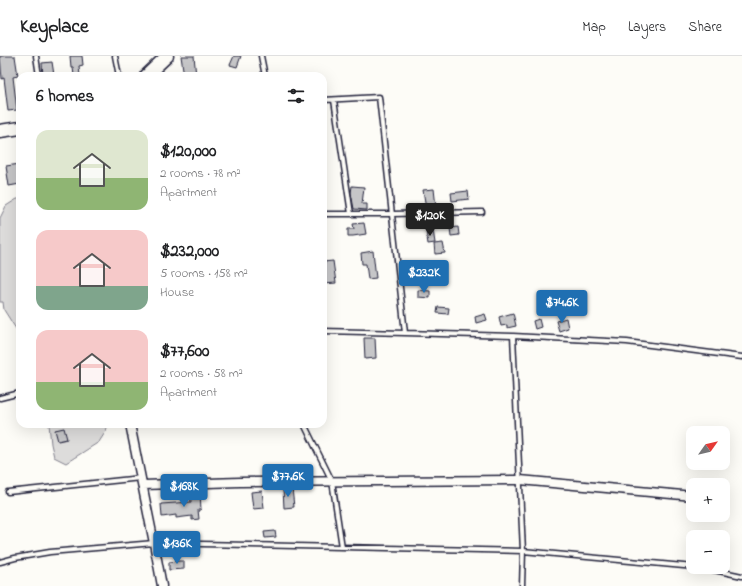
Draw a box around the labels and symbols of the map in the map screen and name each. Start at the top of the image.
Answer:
pin: $120K [402,203,458,237]
pin: $232K [396,260,452,294]
pin: $74.6K [529,290,595,324]
north arrow [686,426,730,470]
pin: $77.6K [255,464,321,498]
pin: $168K [156,474,212,508]
pin: $136K [149,531,205,565]

